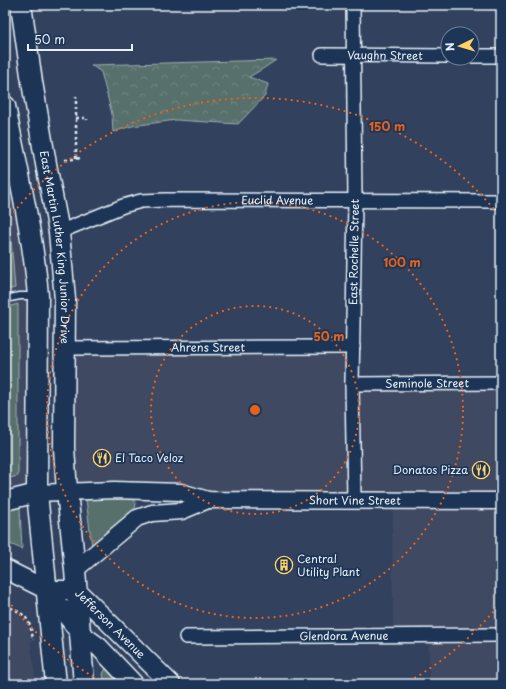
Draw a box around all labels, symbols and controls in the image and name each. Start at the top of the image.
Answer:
scale bar [28,26,132,52]
north arrow [440,26,480,66]
text: 50 m [34,30,65,48]
text: N [441,42,458,52]
street label: Vaughn Street [347,46,423,64]
text: 150 m [369,117,405,135]
street label: East Martin Luther King Junior Drive [36,149,74,344]
street label: Euclid Avenue [241,191,313,208]
street label: East Rochelle Street [344,198,363,305]
text: 100 m [383,253,421,271]
text: 50 m [313,327,345,345]
street label: Ahrens Street [171,338,246,356]
street label: Seminole Street [385,374,470,392]
centre of rings [248,403,262,417]
restaurant icon: El Taco Veloz [92,448,112,468]
place label: El Taco Veloz [115,449,184,466]
restaurant icon: Donatos Pizza [471,460,491,480]
place label: Donatos Pizza [393,461,468,478]
street label: Short Vine Street [309,491,401,509]
place label: Central Utility Plant [297,550,360,580]
building icon: Central Utility Plant [274,555,294,575]
street label: Jefferson Avenue [72,585,149,662]
street label: Glendora Avenue [300,627,388,644]

